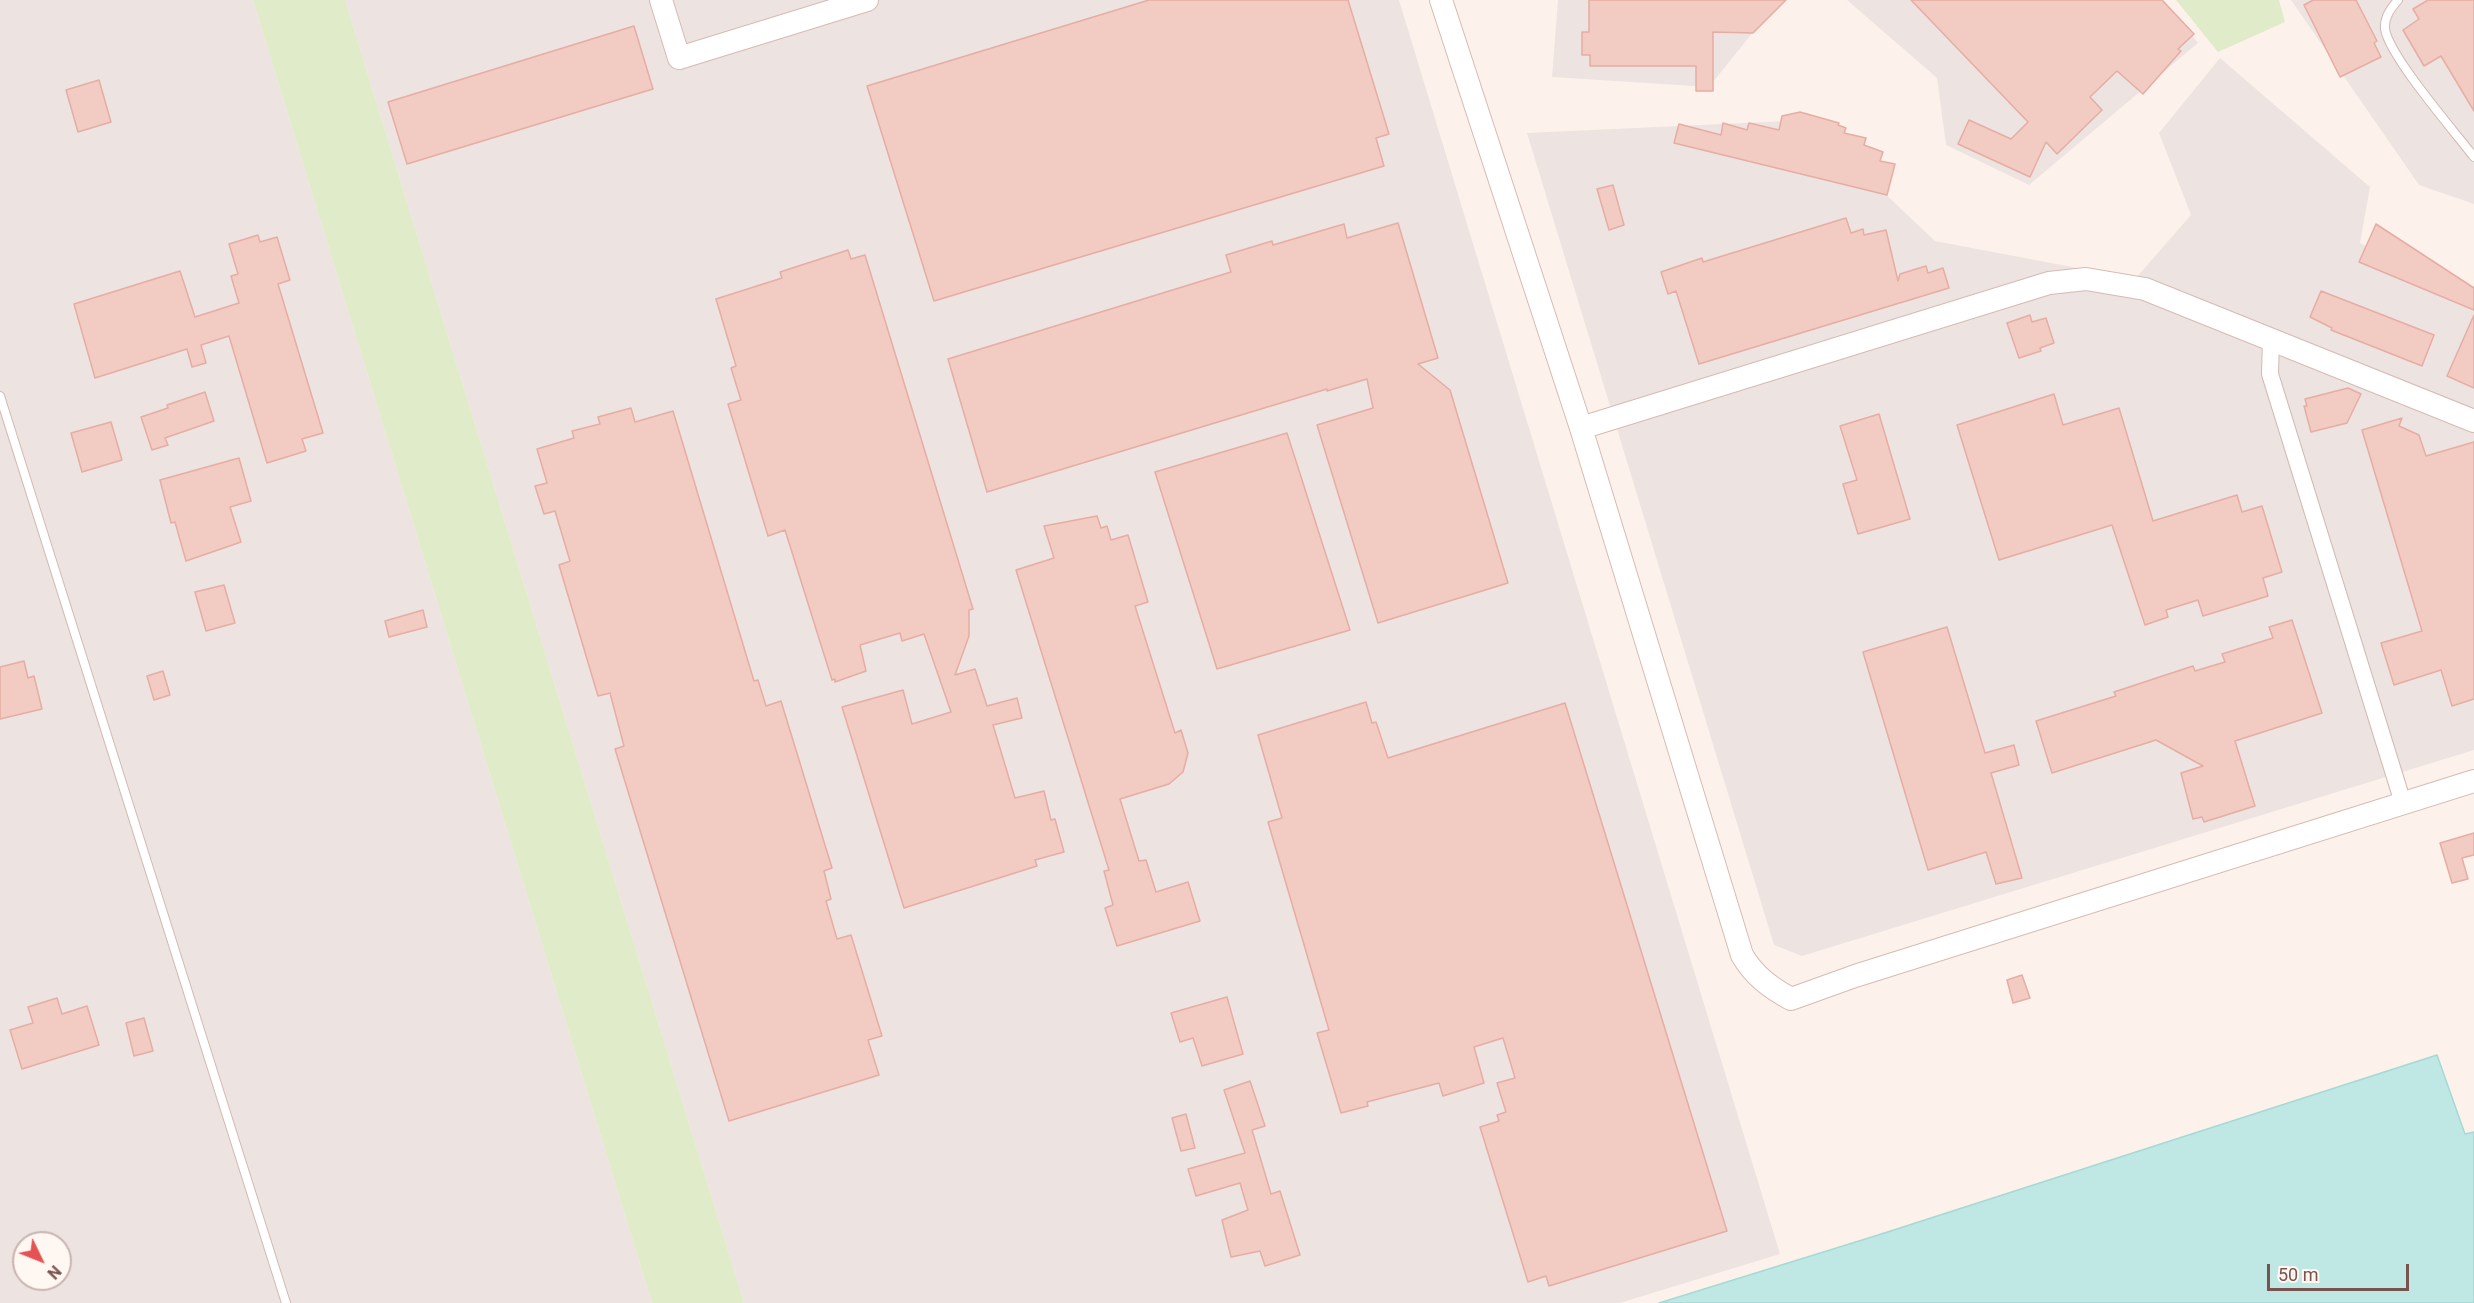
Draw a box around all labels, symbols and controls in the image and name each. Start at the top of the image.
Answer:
north arrow [12,1231,72,1291]
scale bar [2270,1252,2412,1290]
text: N [43,1262,65,1283]
text: 50 m [2278,1264,2318,1285]

